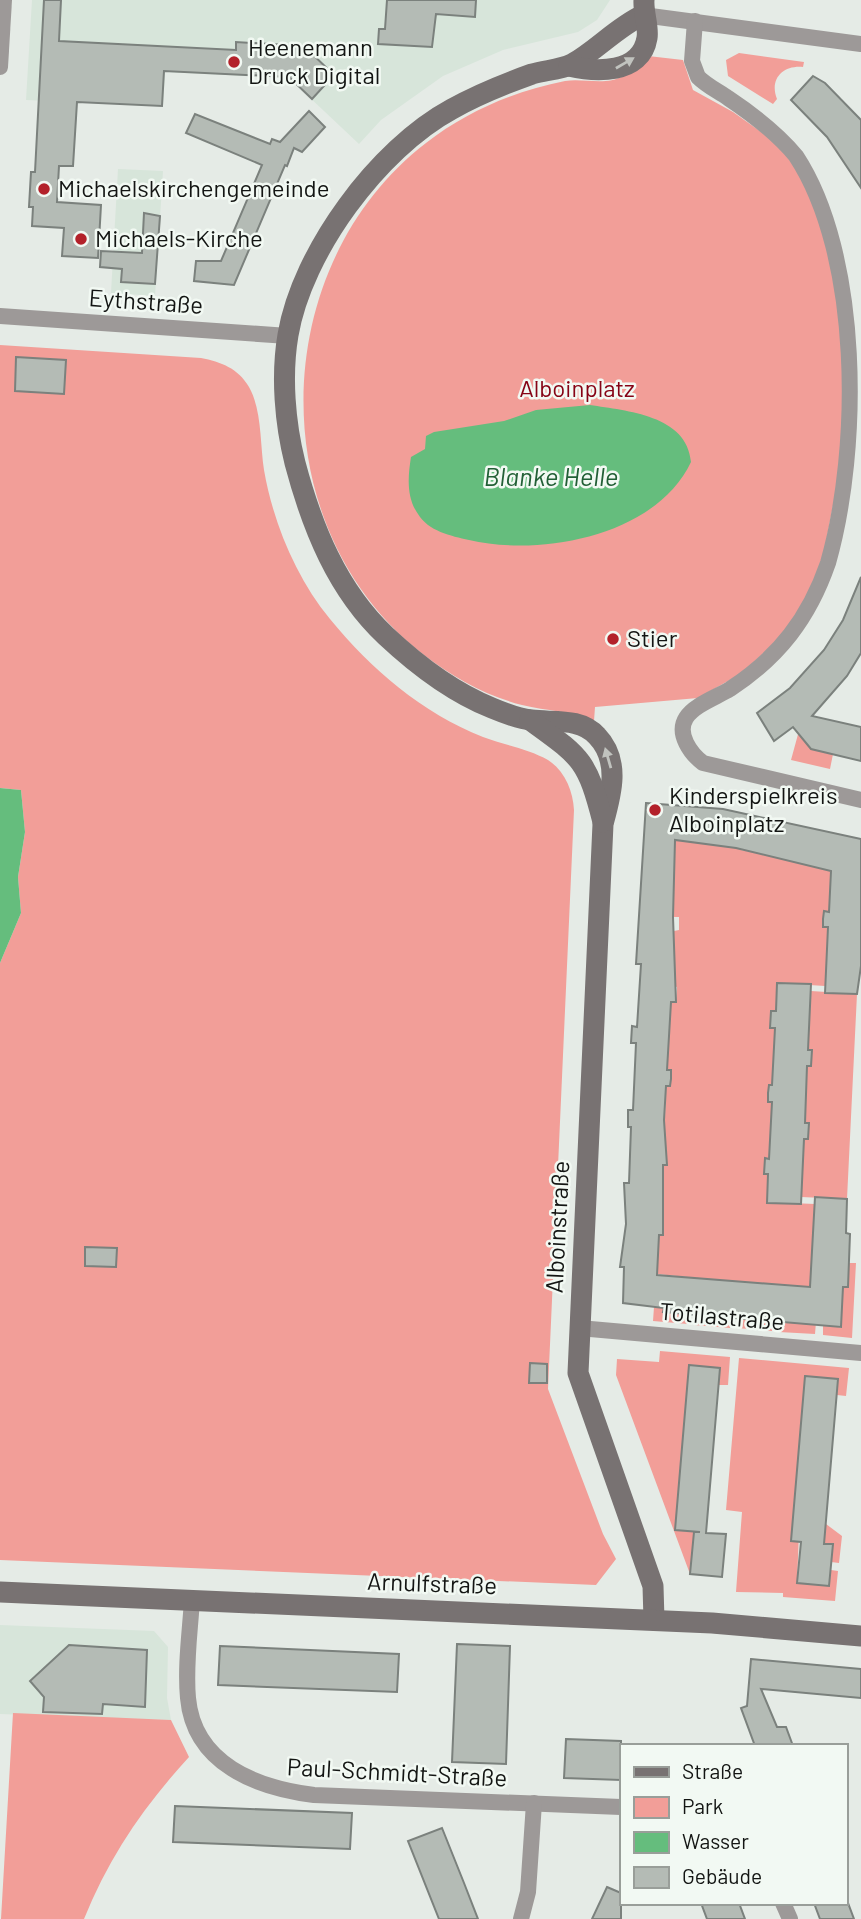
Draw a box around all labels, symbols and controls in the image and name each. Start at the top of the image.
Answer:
place label: Heenemann Druck Digital [248,32,380,89]
marker: Heenemann Druck Digital [226,54,242,70]
one-way arrow [615,57,634,69]
place label: Michaelskirchengemeinde [58,173,329,202]
marker: Michaelskirchengemeinde [36,181,52,197]
place label: Michaels-Kirche [95,223,263,252]
marker: Michaels-Kirche [73,231,89,247]
street label: Eythstraße [88,282,204,319]
park label: Alboinplatz [519,373,635,402]
water label: Blanke Helle [484,460,618,491]
place label: Stier [627,623,678,652]
marker: Stier [605,631,621,647]
one-way arrow [602,747,613,769]
place label: Kinderspielkreis Alboinplatz [669,780,837,837]
marker: Kinderspielkreis Alboinplatz [647,802,663,818]
street label: Alboinstraße [539,1160,574,1294]
street label: Totilastraße [659,1296,786,1335]
street label: Arnulfstraße [367,1566,498,1599]
legend [620,1744,847,1905]
street label: Paul-Schmidt-Straße [286,1751,508,1792]
text: Straße [682,1758,743,1783]
text: Park [682,1793,723,1818]
text: Wasser [682,1828,749,1853]
text: Gebäude [682,1863,762,1888]

